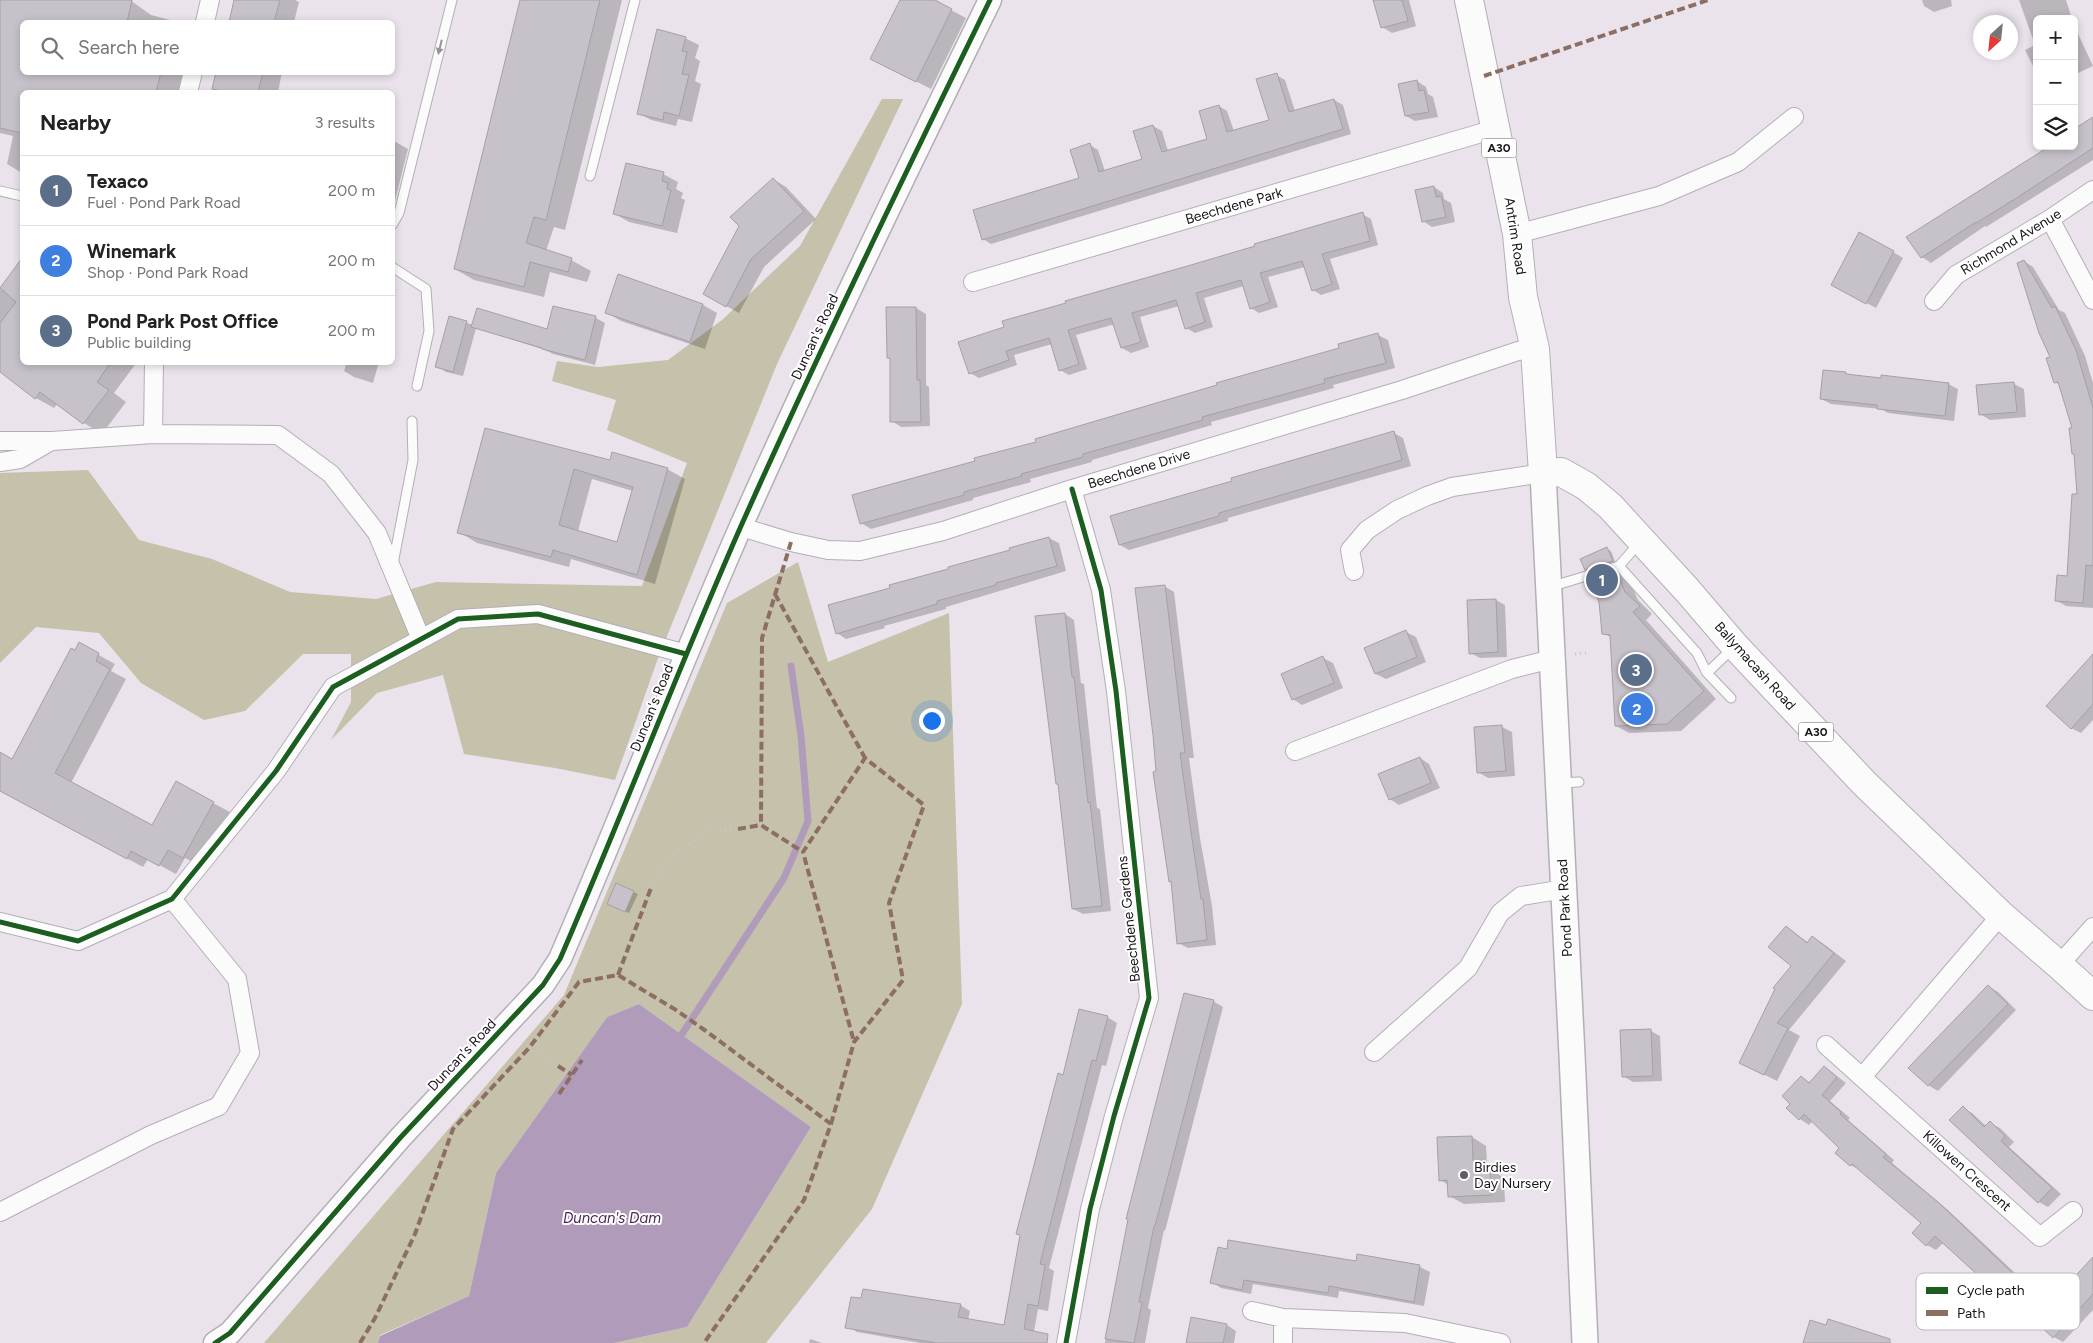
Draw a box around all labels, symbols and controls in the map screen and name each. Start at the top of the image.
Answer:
north arrow [1973,15,2018,60]
map controls [2033,15,2078,150]
button: + [2033,15,2078,60]
search box [20,20,395,75]
icon: search [38,34,66,62]
text: Search here [78,36,180,59]
one-way arrow [436,40,444,55]
button: − [2033,60,2078,105]
button: layers [2033,105,2078,150]
text: Nearby [40,110,111,135]
text: 3 results [315,113,375,132]
road number: A30 [1482,138,1516,158]
text: Texaco [87,170,148,193]
text: 1 [53,181,59,200]
text: 200 m [328,181,375,200]
street label: Beechdene Park [1183,184,1285,228]
text: Fuel · Pond Park Road [87,193,241,212]
street label: Antrim Road [1500,196,1530,276]
street label: Richmond Avenue [1958,205,2065,279]
text: Winemark [87,240,176,263]
text: 2 [51,251,61,270]
text: 200 m [328,251,375,270]
text: Shop · Pond Park Road [87,263,248,282]
street label: Duncan's Road [788,291,842,383]
text: Pond Park Post Office [87,310,278,333]
text: 3 [52,321,60,340]
text: 200 m [328,321,375,340]
text: Public building [87,333,191,352]
street label: Beechdene Drive [1086,445,1193,493]
pin: 1 [1586,561,1618,599]
street label: Ballymacash Road [1711,618,1799,714]
pin: 3 [1620,651,1652,689]
street label: Duncan's Road [627,662,677,754]
pin: 2 [1621,690,1653,728]
your location [919,708,945,734]
road number: A30 [1798,722,1834,742]
street label: Beechdene Gardens [1114,855,1144,983]
street label: Pond Park Road [1554,859,1576,957]
street label: Duncan's Road [424,1015,500,1095]
street label: Killowen Crescent [1919,1127,2015,1215]
place label: Birdies Day Nursery [1474,1159,1552,1192]
marker: Birdies Day Nursery [1458,1169,1470,1181]
water label: Duncan's Dam [563,1209,661,1227]
legend [1916,1273,2080,1330]
text: Cycle path [1957,1282,2025,1299]
text: Path [1957,1305,1985,1322]

